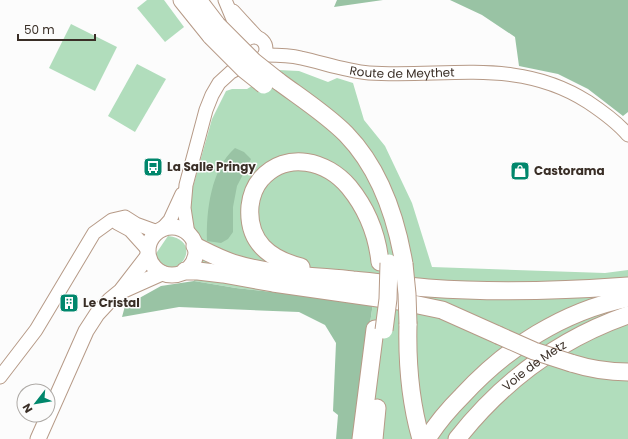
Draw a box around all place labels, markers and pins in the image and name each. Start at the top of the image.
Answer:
bus stop icon: La Salle Pringy [142,156,164,178]
place label: La Salle Pringy [167,158,256,175]
shop icon: Castorama [509,160,531,182]
place label: Castorama [534,162,605,179]
building icon: Le Cristal [58,292,80,314]
place label: Le Cristal [83,294,140,311]

